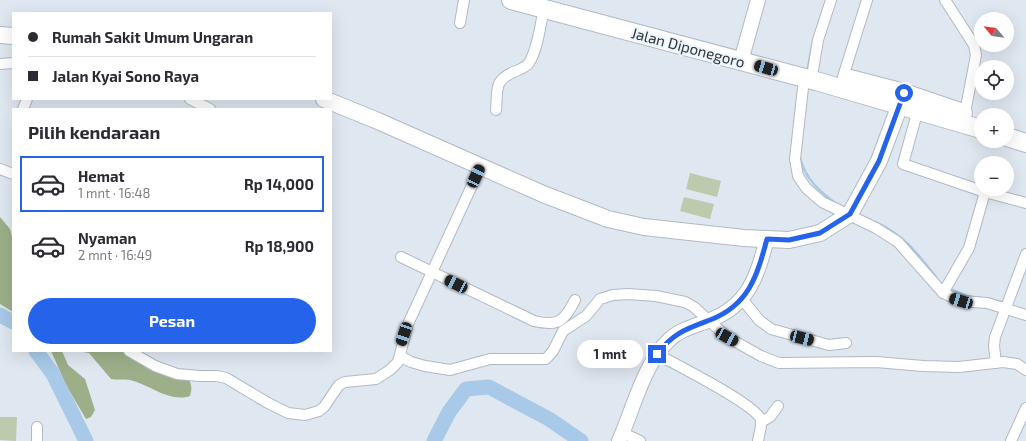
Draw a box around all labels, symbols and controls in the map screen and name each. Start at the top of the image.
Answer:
north arrow [974,12,1014,52]
map controls [974,12,1014,196]
street label: Jalan Diponegoro [629,23,747,71]
text: Rumah Sakit Umum Ungaran [52,28,253,46]
car [753,59,779,77]
button: locate [974,60,1014,100]
text: Jalan Kyai Sono Raya [52,67,199,85]
route start [895,84,913,102]
button: + [974,108,1014,148]
text: Pilih kendaraan [28,121,160,143]
button: − [974,156,1014,196]
car [465,163,487,189]
icon: car [30,166,66,202]
text: Hemat [78,167,125,185]
text: Rp 14,000 [244,175,314,193]
text: 1 mnt · 16:48 [78,185,150,201]
icon: car [30,228,66,264]
text: Nyaman [78,229,137,247]
text: Rp 18,900 [245,237,314,255]
text: 2 mnt · 16:49 [78,247,152,263]
car [443,273,469,295]
car [948,292,974,310]
button: Pesan [28,298,316,344]
car [395,321,413,347]
car [714,326,740,348]
car [789,329,815,347]
callout: 1 mnt [577,340,643,368]
route end [648,345,666,363]
text: 1 mnt [593,346,627,362]

